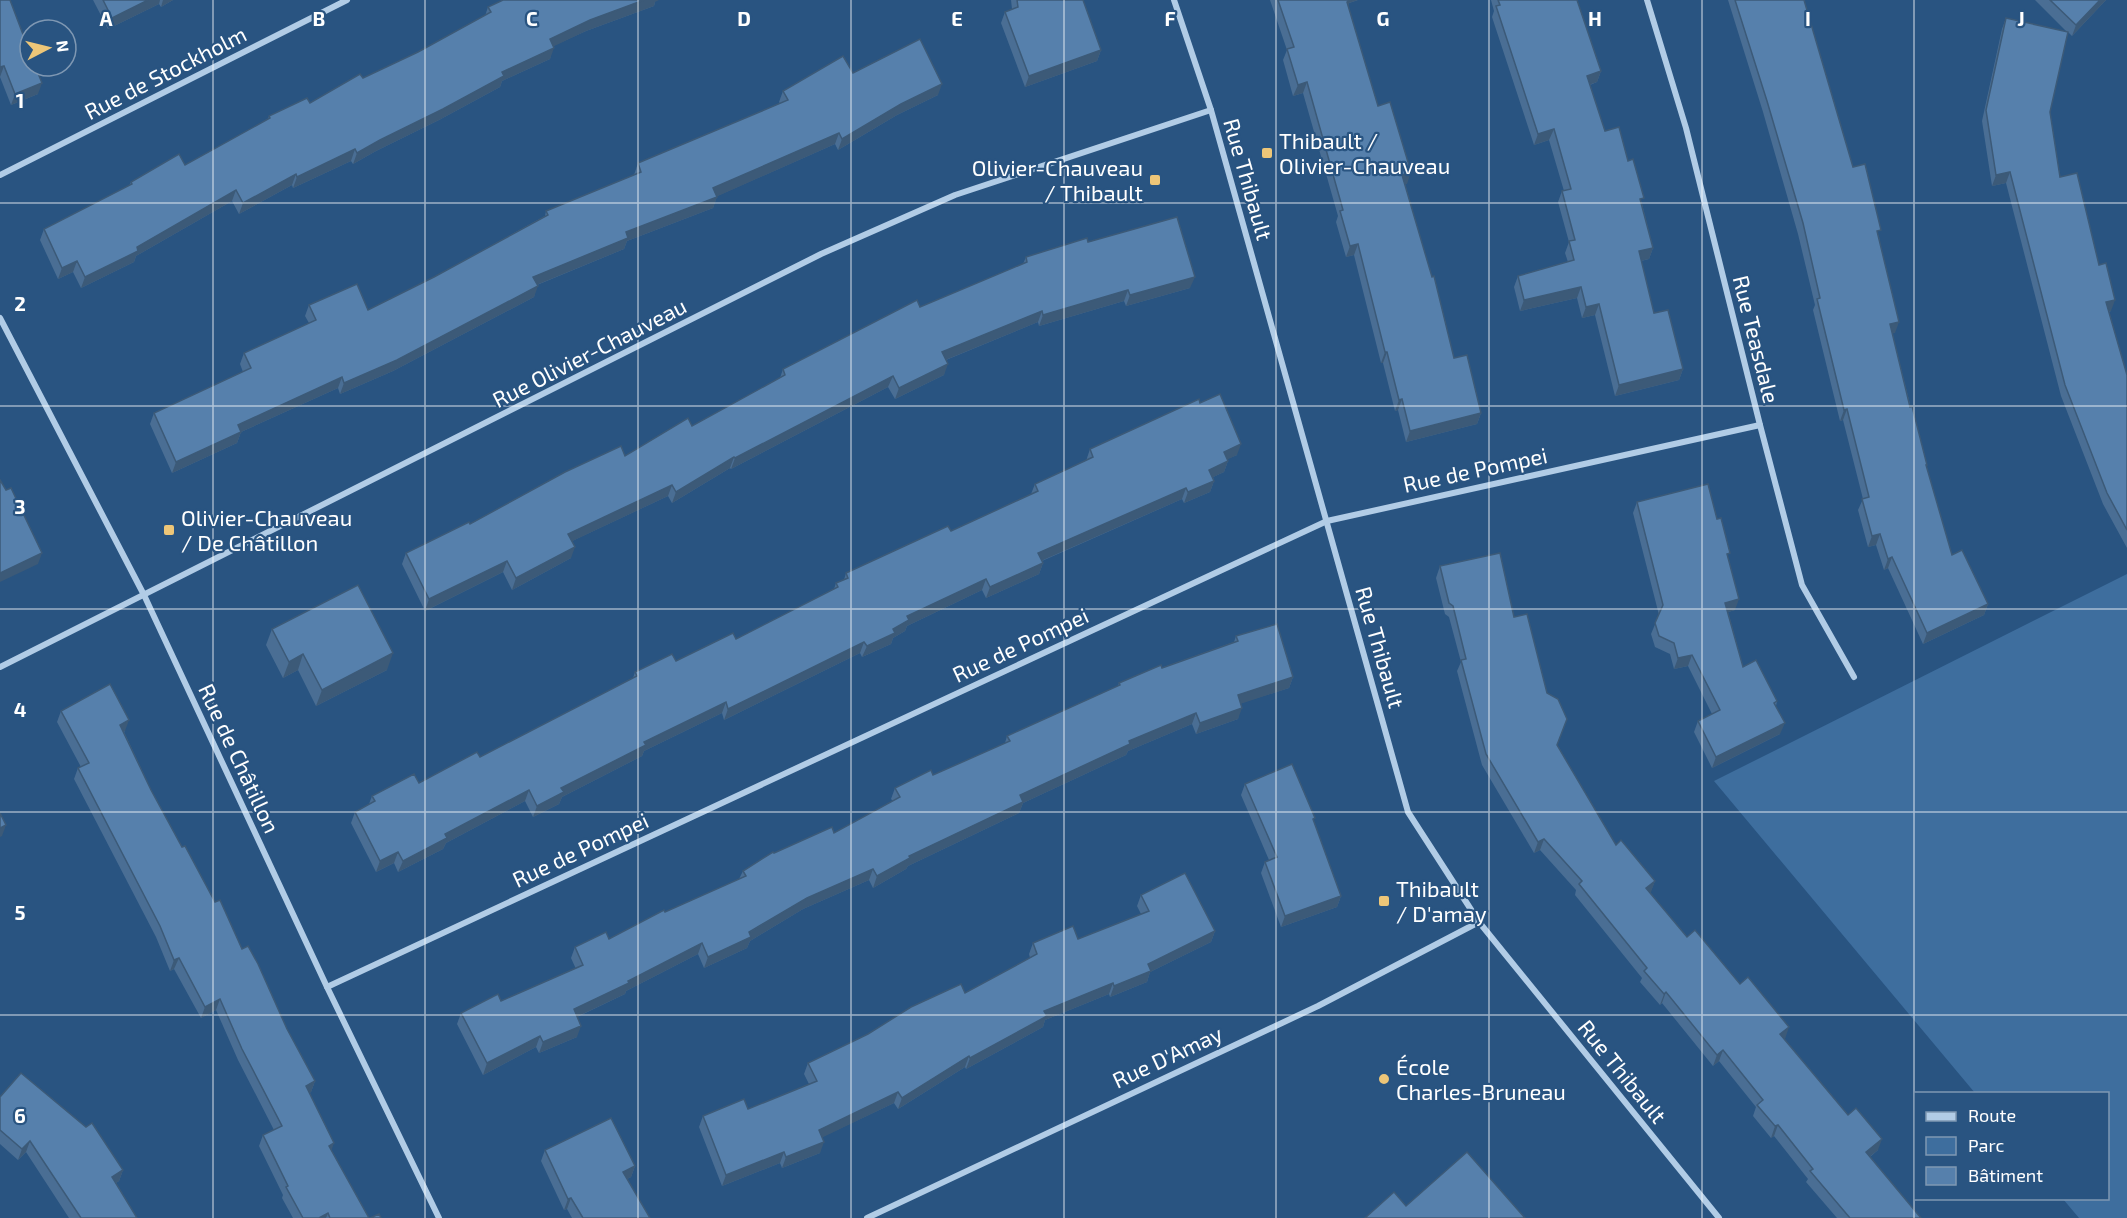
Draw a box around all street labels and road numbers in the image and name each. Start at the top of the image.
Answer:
street label: Rue de Stockholm [80,20,250,124]
street label: Rue Thibault [1219,115,1279,243]
street label: Rue Teasdale [1729,272,1785,406]
street label: Rue Olivier-Chauveau [488,292,690,412]
street label: Rue de Pompei [1400,441,1550,497]
street label: Rue Thibault [1351,583,1411,711]
street label: Rue de Pompei [948,601,1092,687]
street label: Rue de Châtillon [194,679,286,837]
street label: Rue de Pompei [508,806,652,892]
street label: Rue Thibault [1573,1014,1673,1128]
street label: Rue D'Amay [1108,1019,1226,1093]

